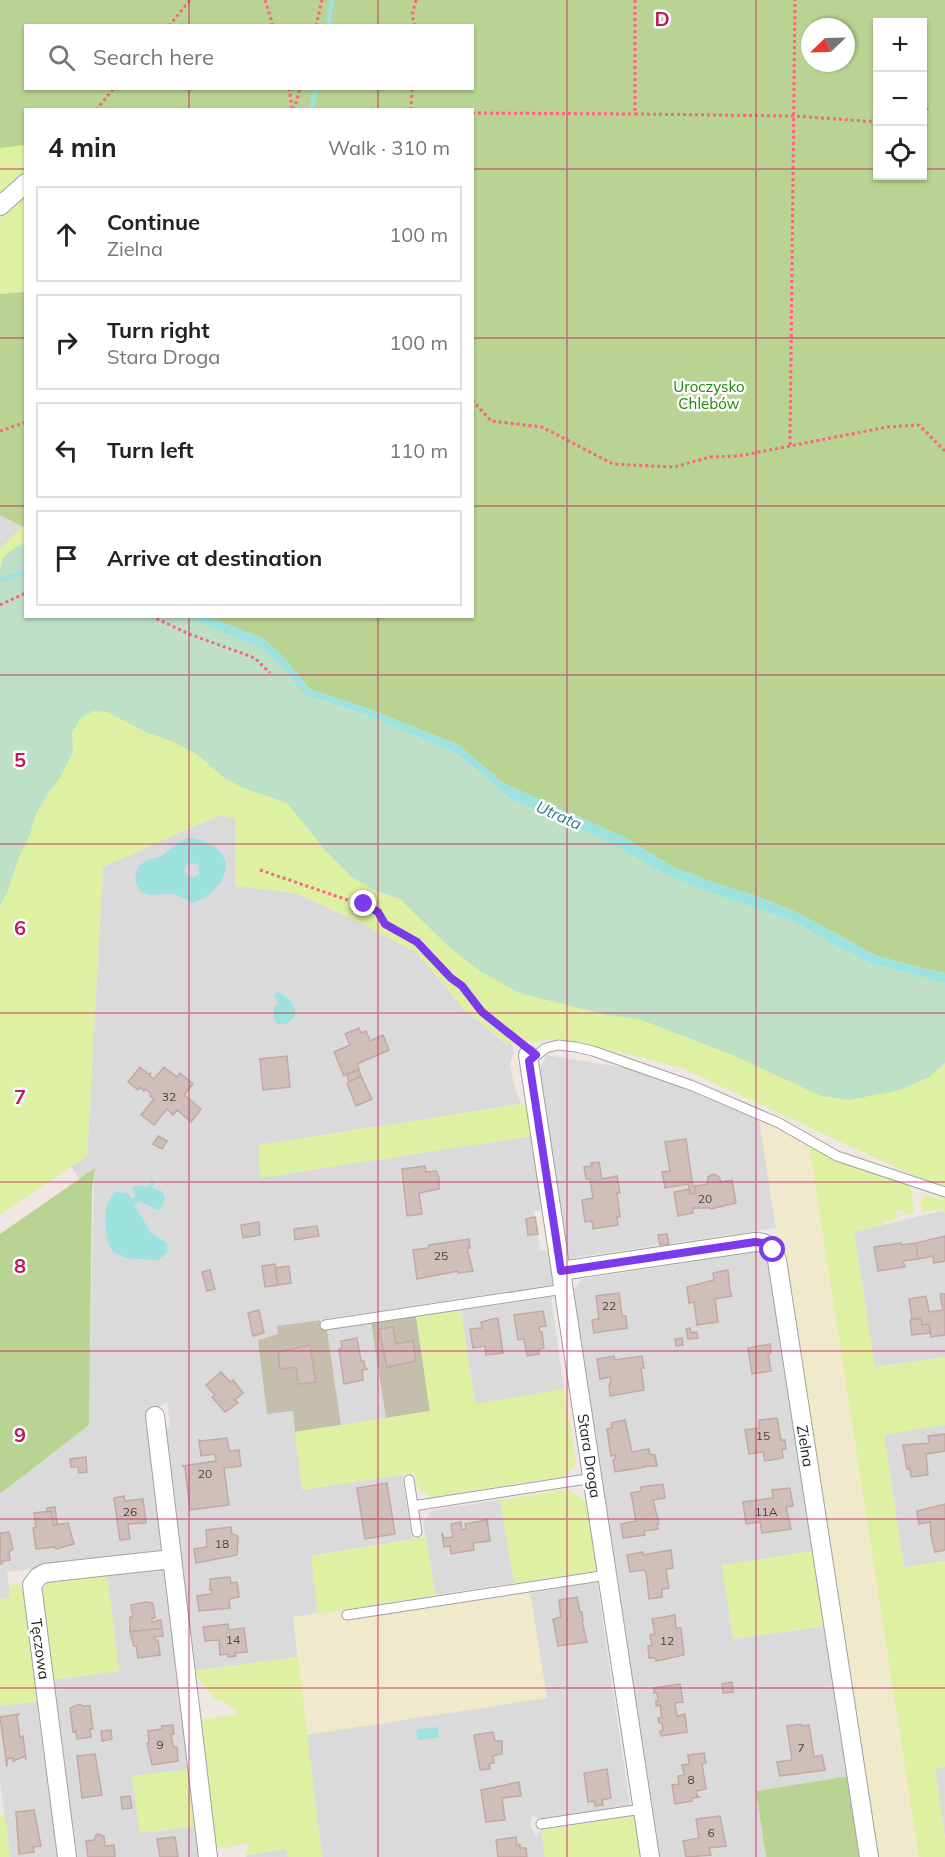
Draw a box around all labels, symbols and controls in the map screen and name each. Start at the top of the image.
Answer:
text: D [654,6,670,31]
north arrow [801,18,855,72]
map controls [873,18,927,180]
button: + [873,18,927,72]
search box [24,24,474,90]
icon: search [45,41,78,74]
text: Search here [93,43,214,71]
button: − [873,72,927,126]
button: locate [873,126,927,180]
text: 4 min [48,131,117,164]
text: Walk · 310 m [328,135,450,160]
text: Continue [107,208,200,236]
icon: ahead [50,218,83,251]
text: 100 m [389,222,448,247]
text: Zielna [107,236,163,261]
text: Turn right [107,316,210,344]
icon: right [50,326,83,359]
text: 100 m [389,330,448,355]
text: Stara Droga [107,344,220,369]
park label: Uroczysko Chlebów [673,377,745,413]
icon: left [50,434,83,467]
text: Turn left [107,436,194,464]
text: 110 m [389,438,448,463]
icon: arrive [50,542,83,575]
text: Arrive at destination [107,544,322,572]
text: 5 [14,747,26,772]
water label: Utrata [533,796,585,834]
route end [350,890,376,916]
text: 6 [14,915,26,940]
text: 7 [14,1084,26,1109]
house number: 32 [162,1089,176,1104]
house number: 20 [698,1191,712,1206]
route start [759,1236,785,1262]
house number: 25 [434,1248,448,1263]
text: 8 [14,1253,26,1278]
house number: 22 [602,1298,616,1313]
street label: Stara Droga [573,1412,606,1499]
text: 9 [14,1422,26,1447]
street label: Zielna [793,1424,818,1468]
house number: 15 [756,1428,770,1443]
house number: 20 [198,1466,212,1481]
house number: 26 [123,1504,137,1519]
house number: 11A [754,1504,778,1519]
house number: 18 [215,1536,229,1551]
street label: Tęczowa [27,1617,54,1681]
house number: 14 [226,1632,240,1647]
house number: 12 [660,1633,674,1648]
house number: 9 [156,1737,164,1752]
house number: 7 [797,1740,805,1755]
house number: 8 [687,1772,695,1787]
house number: 6 [707,1825,715,1840]

